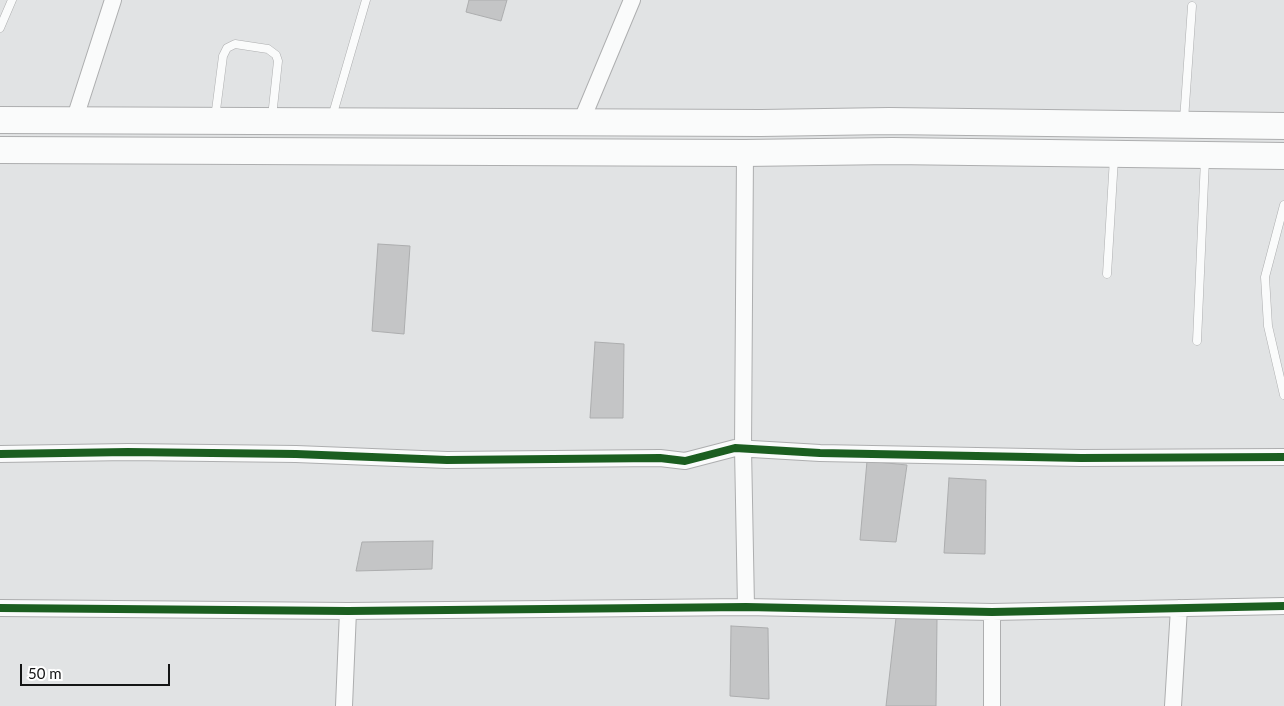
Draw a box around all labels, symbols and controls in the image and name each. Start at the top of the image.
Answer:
scale bar [22,654,172,686]
text: 50 m [28,664,62,682]

